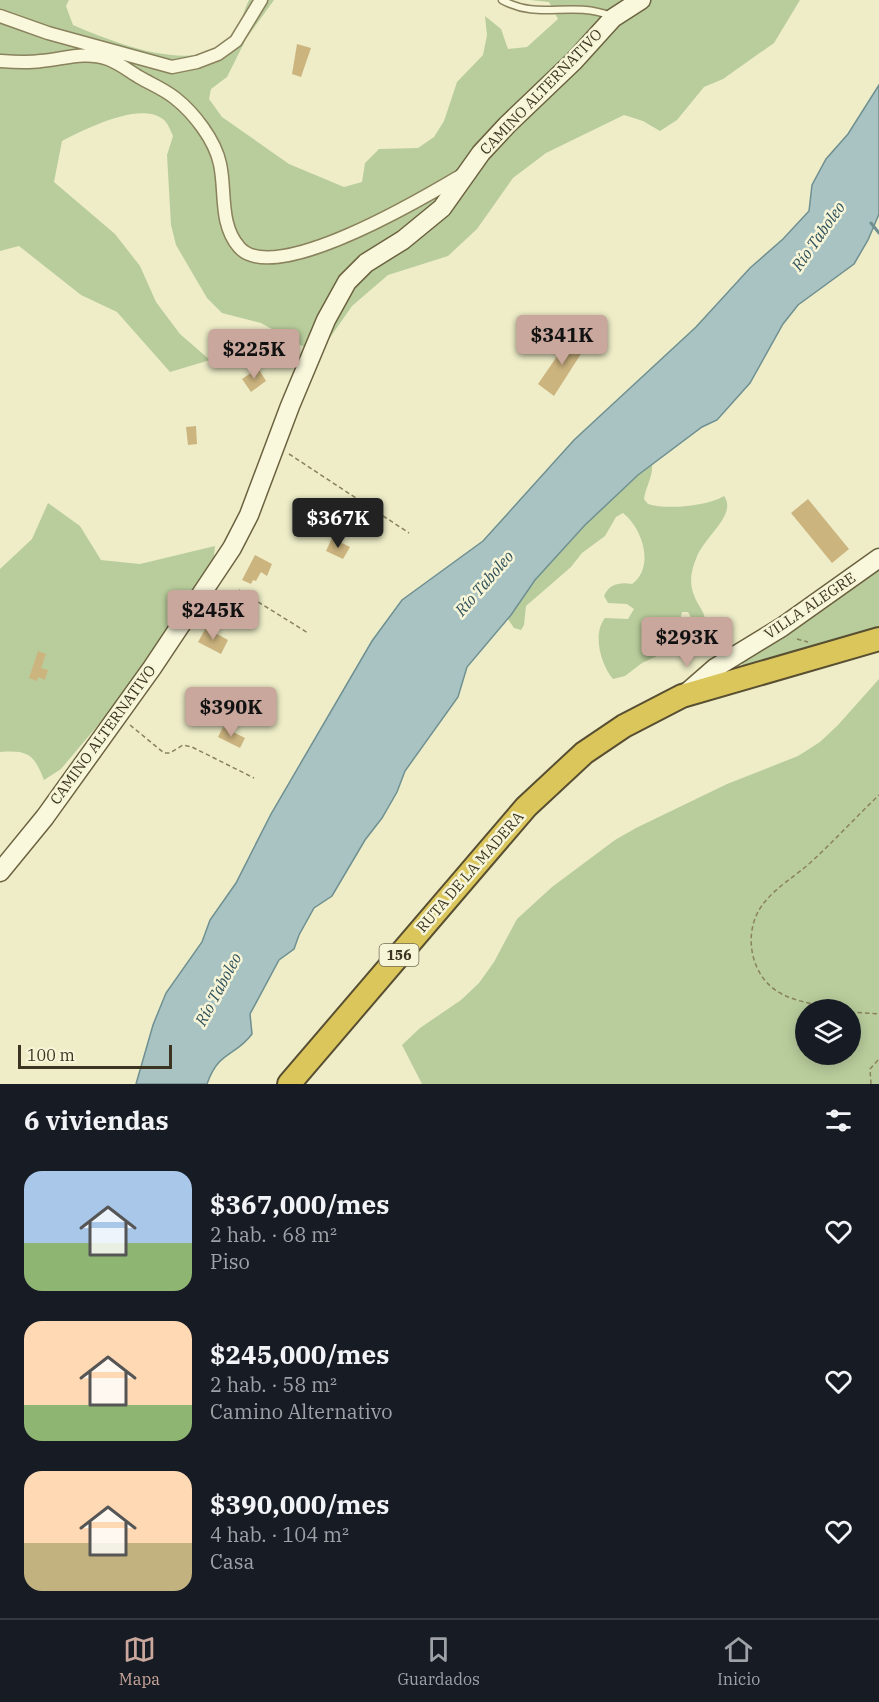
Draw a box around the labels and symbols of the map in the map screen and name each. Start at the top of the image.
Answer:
street label: CAMINO ALTERNATIVO [475,25,606,159]
water label: Río Taboleo [786,198,849,275]
pin: $341K [520,315,604,366]
pin: $225K [212,329,296,380]
pin: $367K [296,498,380,549]
water label: Río Taboleo [450,546,518,620]
street label: VILLA ALEGRE [760,568,859,643]
pin: $245K [171,590,255,641]
pin: $293K [645,617,729,668]
street label: CAMINO ALTERNATIVO [46,661,160,808]
pin: $390K [189,687,273,738]
street label: RUTA DE LA MADERA [412,807,528,936]
road number: 156 [380,944,418,966]
water label: Río Taboleo [190,949,246,1030]
scale bar [18,1042,172,1070]

